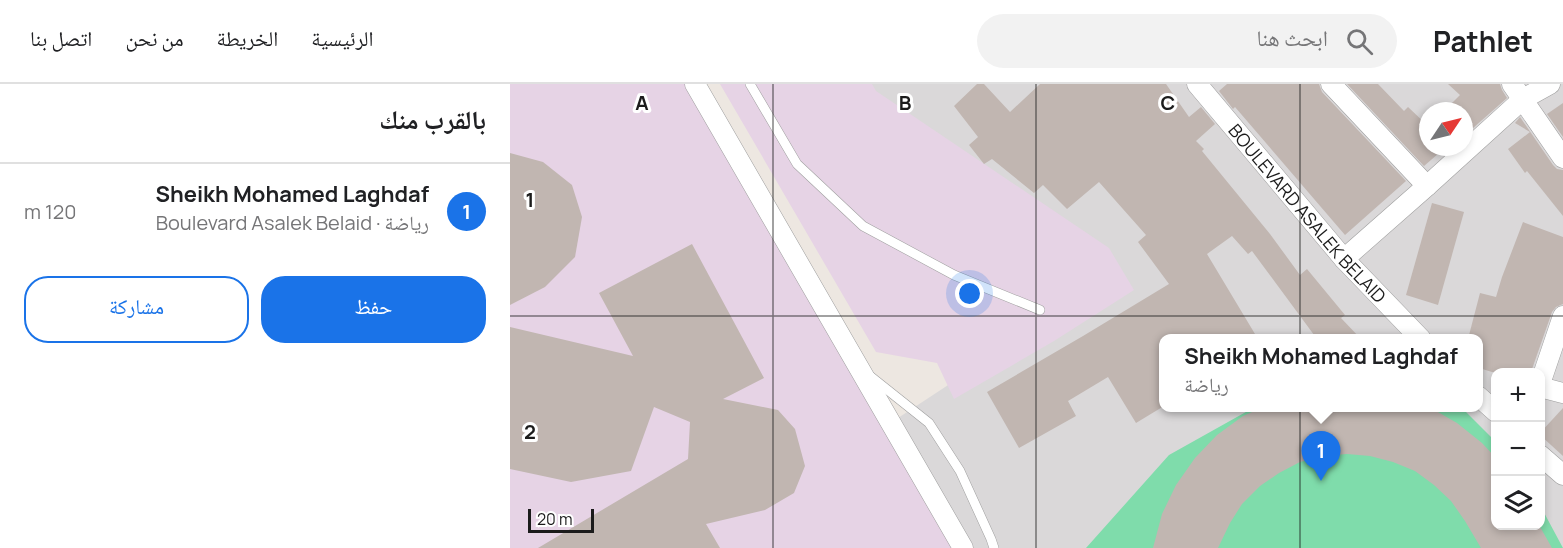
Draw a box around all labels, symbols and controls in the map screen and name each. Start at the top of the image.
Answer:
search box [977,14,1397,68]
text: Pathlet [1433,22,1533,60]
text: ابحث هنا [1256,23,1328,53]
text: اتصل بنا [30,24,92,52]
text: من نحن [125,24,183,52]
text: الخريطة [216,24,278,52]
text: الرئيسية [311,24,374,52]
icon: search [1343,25,1376,58]
text: A [635,89,649,116]
text: B [899,89,912,116]
text: C [1161,89,1175,116]
text: بالقرب منك [379,101,486,137]
north arrow [1419,102,1473,156]
street label: BOULEVARD ASALEK BELAID [1223,119,1392,308]
text: Sheikh Mohamed Laghdaf [155,179,429,209]
text: 1 [526,186,534,213]
text: 120 m [24,198,76,225]
text: 1 [462,198,471,225]
text: رياضة · Boulevard Asalek Belaid [156,209,429,236]
button: مشاركة [24,276,249,343]
button: حفظ [261,276,486,343]
your location [955,279,984,308]
popup [1159,334,1483,412]
text: Sheikh Mohamed Laghdaf [1184,341,1458,371]
map controls [1491,368,1545,530]
button: + [1491,368,1545,422]
text: رياضة [1184,371,1229,398]
text: 2 [524,418,536,445]
button: − [1491,422,1545,476]
pin: 1 [1302,432,1340,481]
button: layers [1491,476,1545,530]
scale bar [528,506,594,534]
text: 20 m [537,508,573,530]

